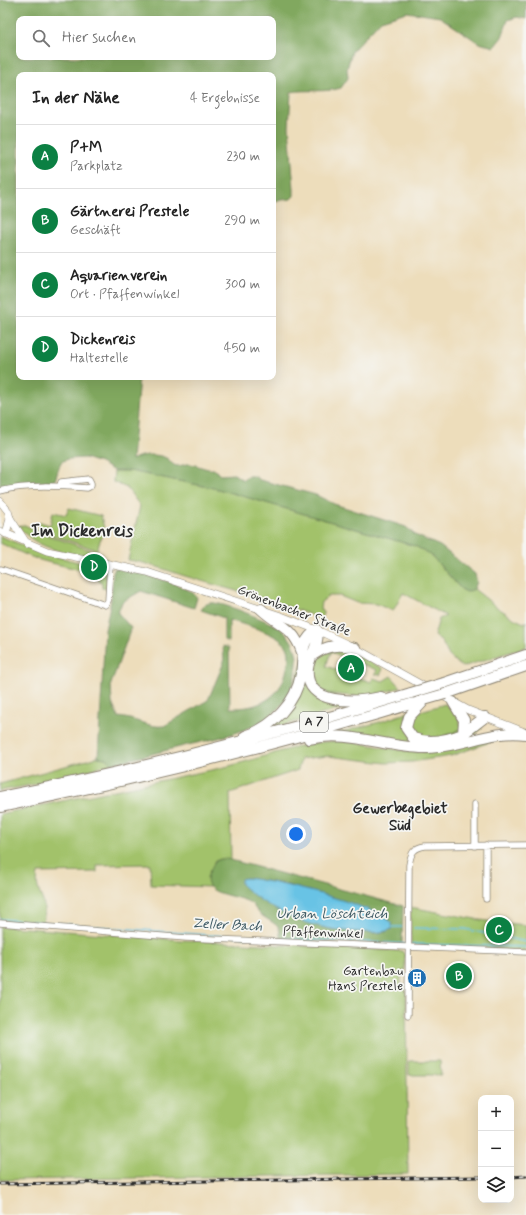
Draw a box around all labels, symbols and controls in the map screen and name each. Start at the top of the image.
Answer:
search box [16,16,276,60]
icon: search [30,27,52,49]
text: Hier suchen [62,28,136,48]
text: In der Nähe [32,87,120,109]
text: 4 Ergebnisse [190,90,260,107]
text: P+M [70,138,102,158]
text: A [41,148,49,165]
text: 230 m [226,148,260,165]
text: Parkplatz [70,158,123,175]
text: Gärtnerei Prestele [70,202,189,222]
text: B [41,212,49,229]
text: 290 m [224,212,260,229]
text: Geschäft [70,222,121,239]
text: Aquarienverein [70,266,167,286]
text: C [40,276,50,293]
text: 300 m [225,276,260,293]
text: Ort · Pfaffenwinkel [70,286,179,303]
text: Dickenreis [70,330,135,350]
text: D [41,340,49,357]
text: 450 m [224,340,260,357]
text: Haltestelle [70,350,128,367]
district label: Im Dickenreis [31,520,133,542]
pin: D [81,552,107,582]
street label: Grönenbacher Straße [235,582,353,640]
pin: A [338,653,364,683]
road number: A 7 [300,712,328,732]
district label: Gewerbegebiet Süd [352,799,448,836]
your location [286,824,306,844]
water label: Urban Löschteich [277,905,388,923]
water label: Zeller Bach [191,914,263,936]
pin: C [486,915,512,945]
street label: Pfaffenwinkel [283,923,364,943]
pin: B [446,961,472,991]
place label: Gartenbau Hans Prestele [328,963,403,995]
building icon: Gartenbau Hans Prestele [406,967,428,989]
map controls [478,1095,514,1203]
button: + [478,1095,514,1131]
button: − [478,1131,514,1167]
button: layers [478,1167,514,1203]

